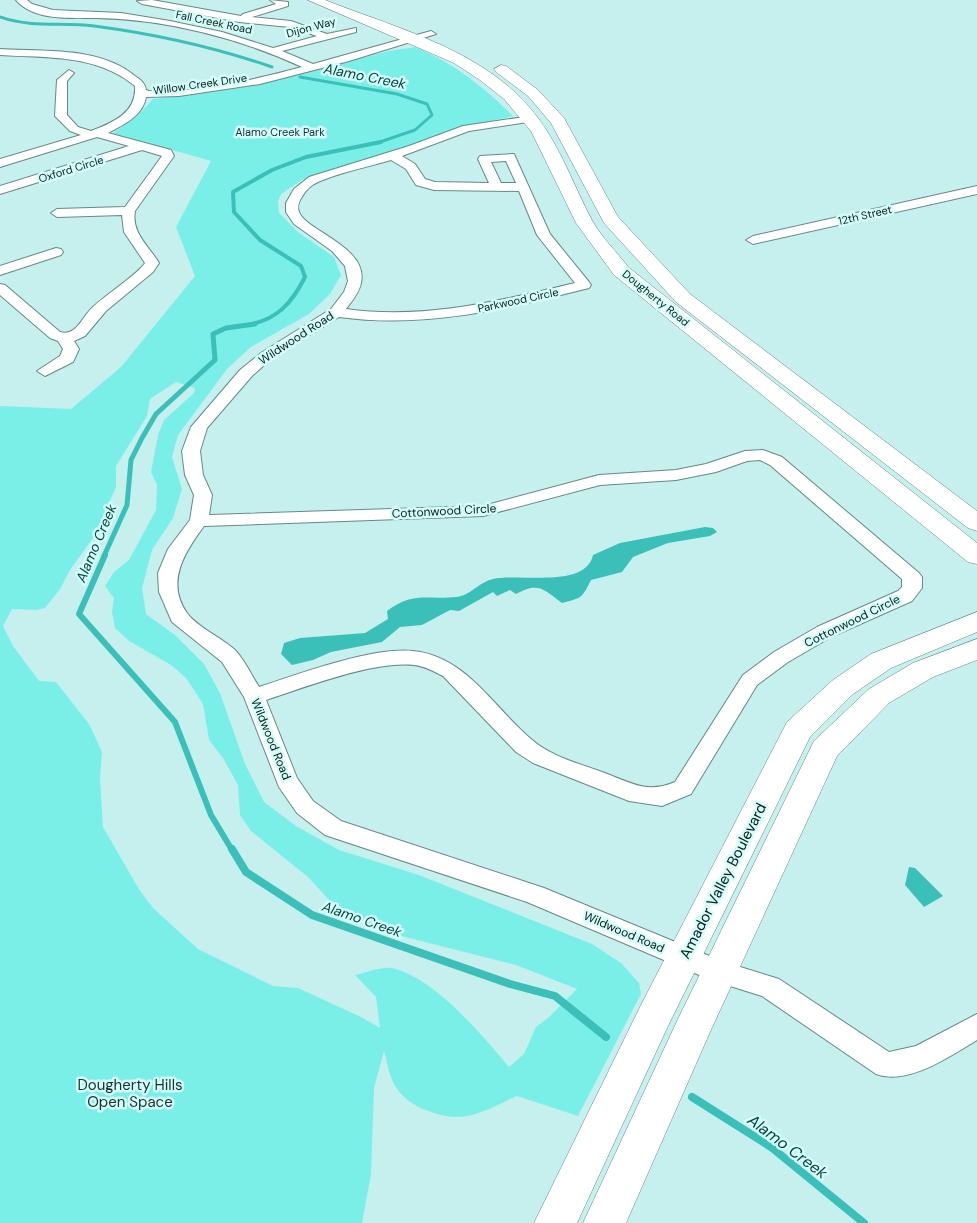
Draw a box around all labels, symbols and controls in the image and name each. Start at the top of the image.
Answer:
street label: Fall Creek Road [175,7,254,37]
street label: Dijon Way [285,14,337,40]
water label: Alamo Creek [322,59,408,93]
street label: Willow Creek Drive [152,70,248,98]
park label: Alamo Creek Park [235,125,325,139]
street label: Oxford Circle [37,152,105,186]
street label: 12th Street [837,202,893,228]
street label: Dougherty Road [620,267,692,329]
street label: Parkwood Circle [476,285,560,315]
street label: Wildwood Road [255,308,337,368]
street label: Cottonwood Circle [391,500,497,522]
water label: Alamo Creek [71,501,121,586]
street label: Cottonwood Circle [801,591,903,651]
street label: Wildwood Road [247,696,295,782]
street label: Amador Valley Boulevard [675,800,771,962]
water label: Alamo Creek [319,897,405,941]
street label: Wildwood Road [581,908,667,956]
park label: Dougherty Hills Open Space [77,1075,183,1112]
water label: Alamo Creek [743,1109,833,1184]

